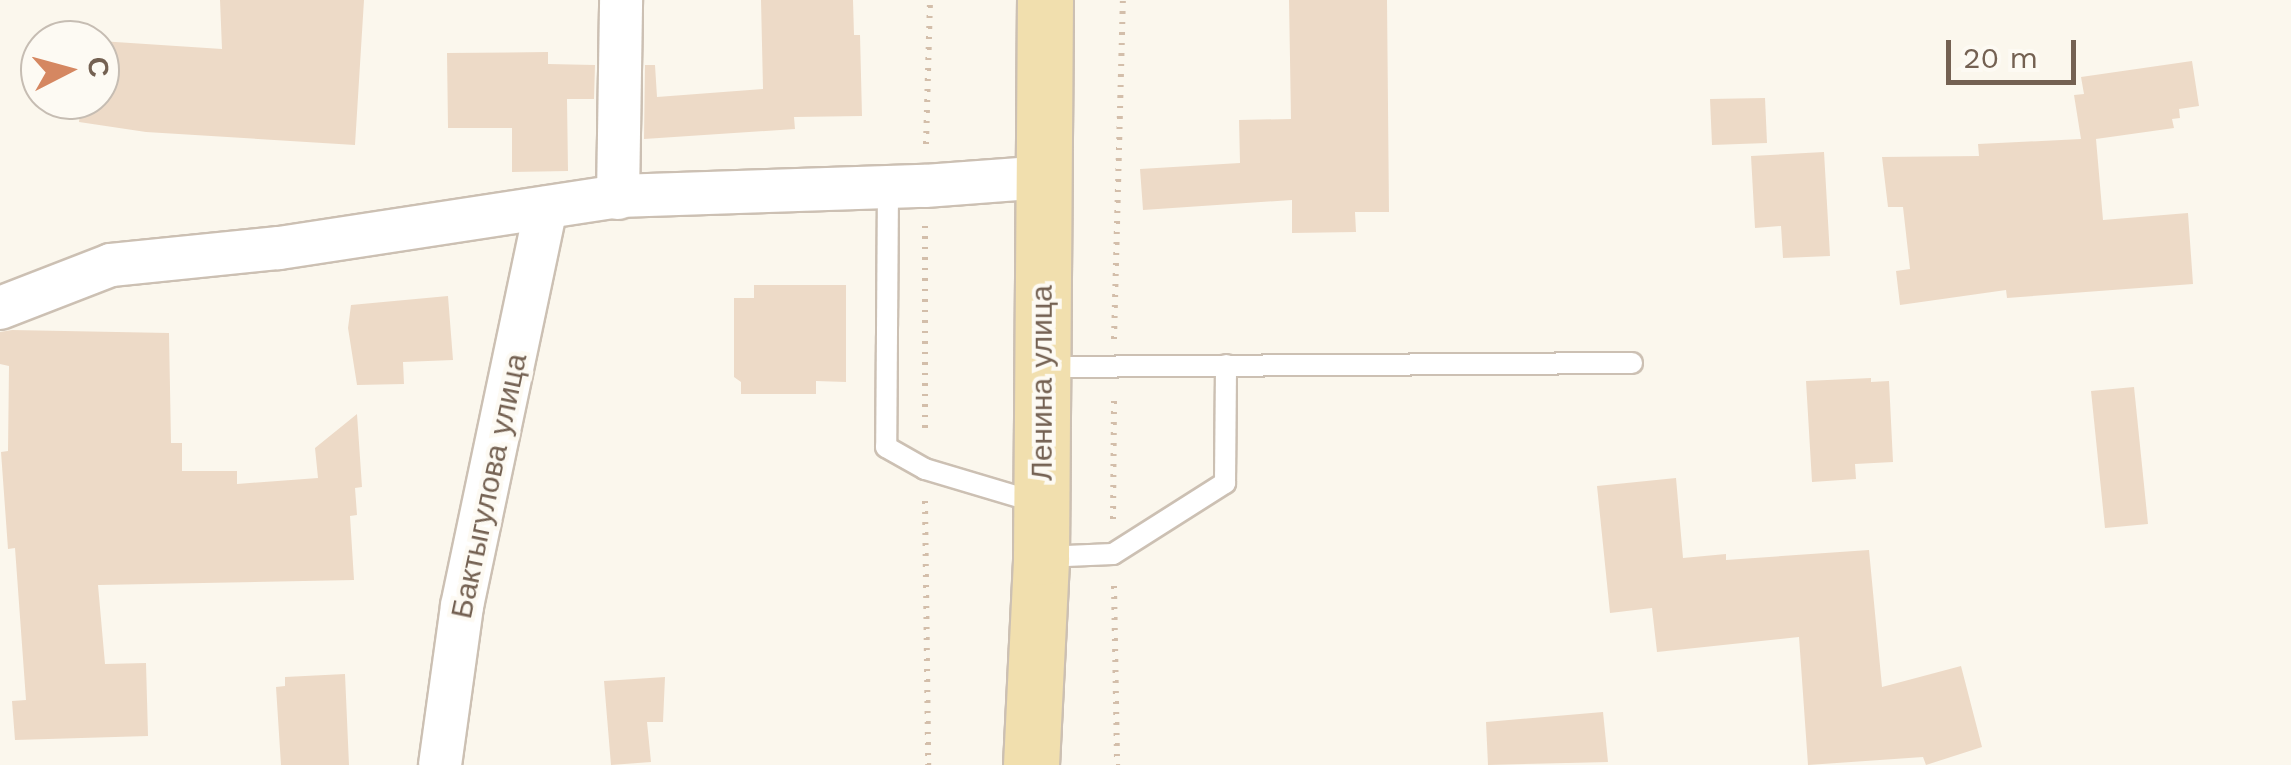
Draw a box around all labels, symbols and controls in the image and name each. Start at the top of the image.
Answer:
north arrow [20,20,120,120]
scale bar [1951,20,2081,82]
text: 20 m [1963,40,2038,75]
text: С [81,55,116,79]
street label: Ленина улица [1024,285,1060,481]
street label: Бактыгулова улица [443,350,535,622]

